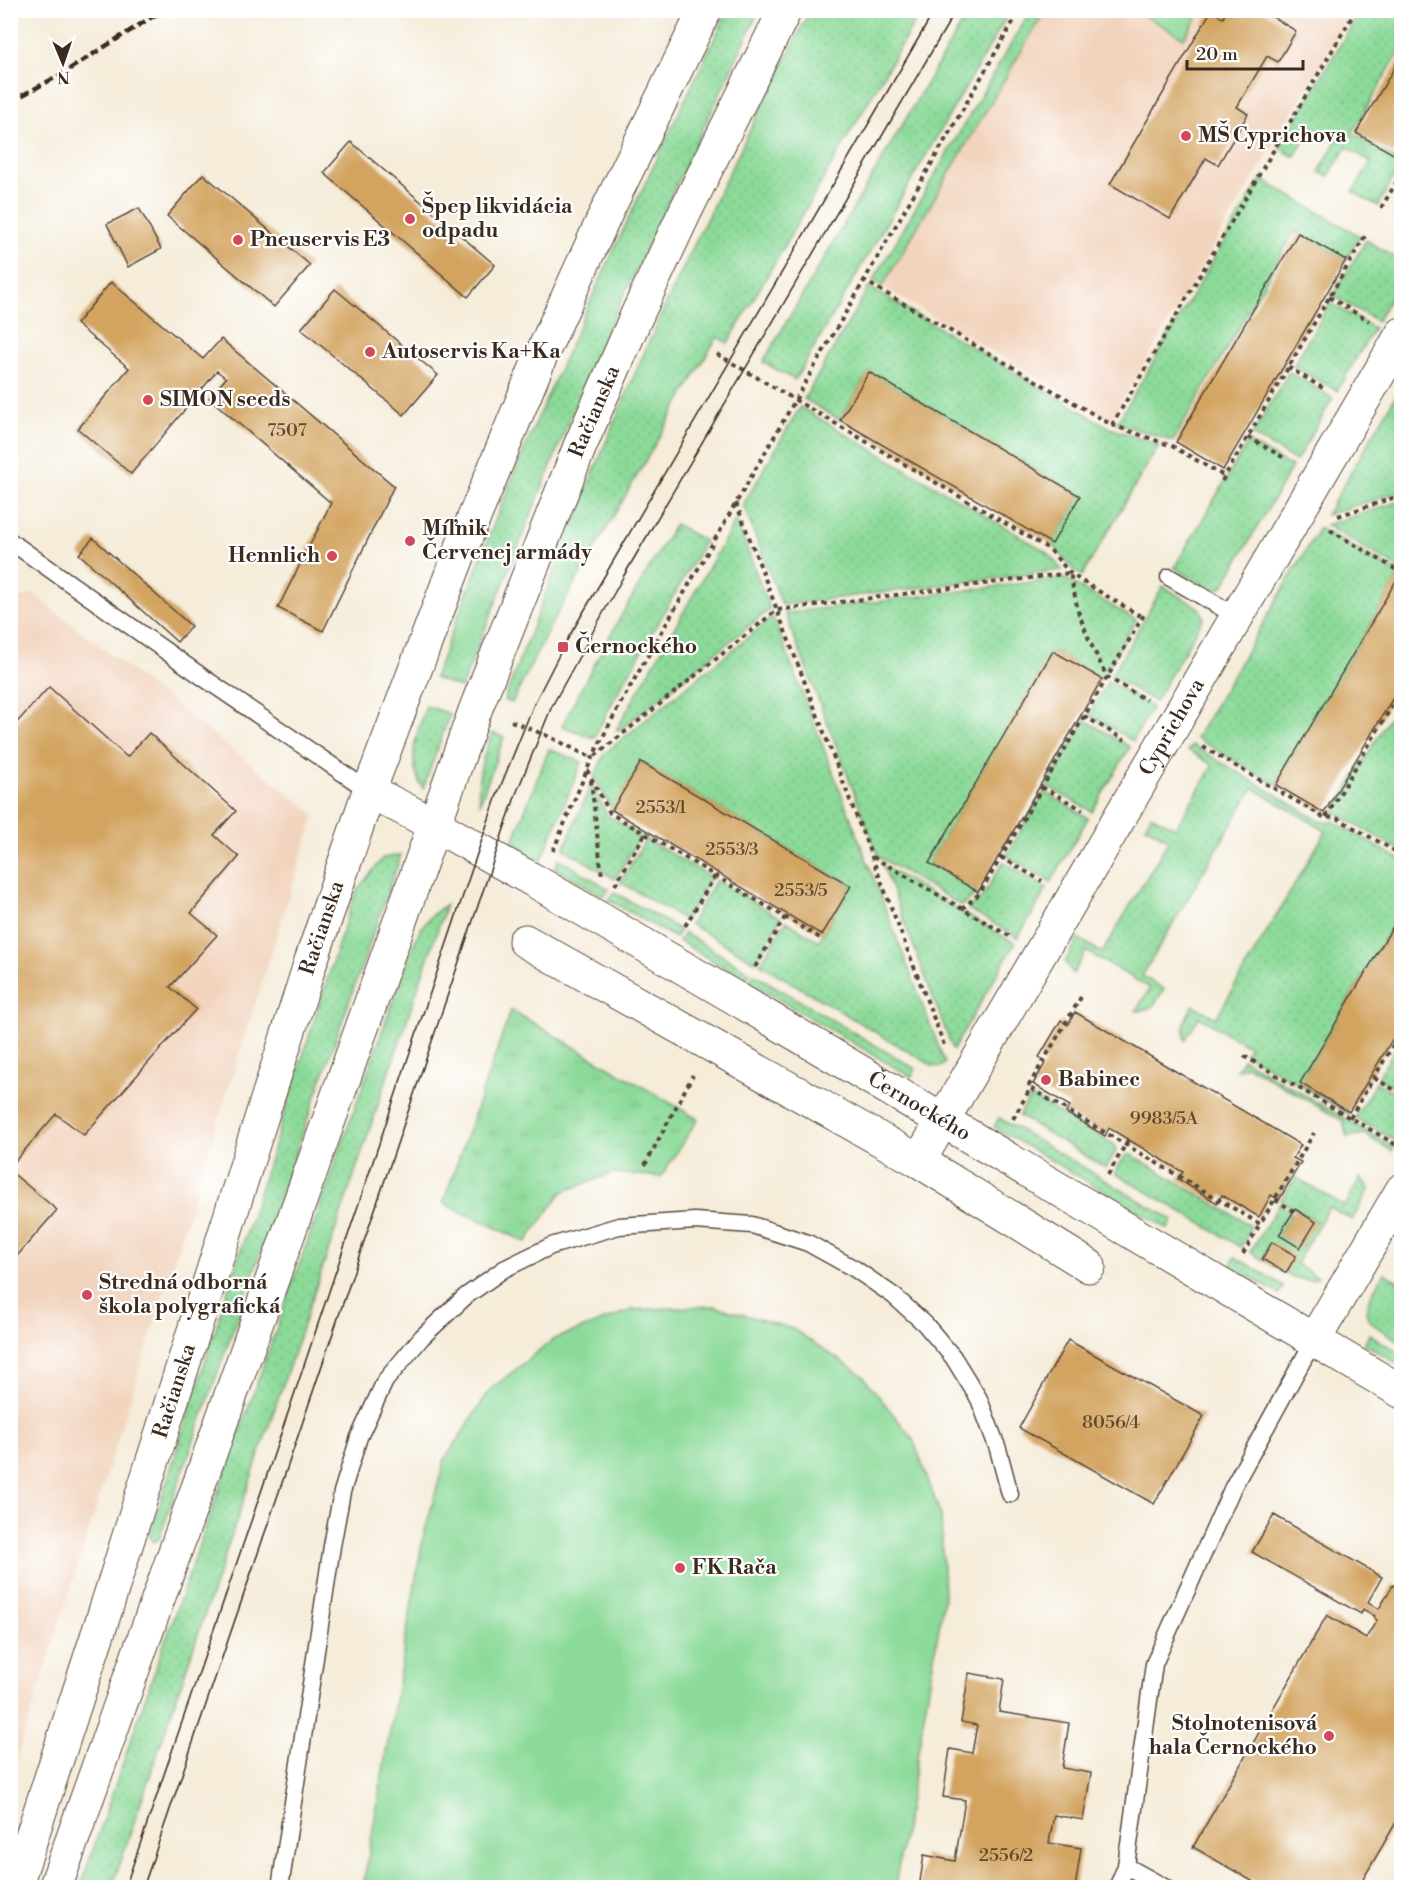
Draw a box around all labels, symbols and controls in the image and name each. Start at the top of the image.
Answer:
north arrow [33,33,93,93]
scale bar [1187,33,1302,71]
text: 20 m [1196,43,1238,66]
text: N [56,67,70,87]
place label: MŠ Cyprichova [1198,120,1347,149]
marker: MŠ Cyprichova [1179,129,1193,143]
place label: Špep likvidácia odpadu [422,191,573,244]
marker: Špep likvidácia odpadu [403,212,417,226]
place label: Pneuservis E3 [250,227,390,253]
marker: Pneuservis E3 [231,233,245,247]
place label: Autoservis Ka+Ka [381,339,561,365]
marker: Autoservis Ka+Ka [363,345,377,359]
street label: Račianska [564,361,626,462]
place label: SIMON seeds [160,387,291,413]
marker: SIMON seeds [141,393,155,407]
house number: 7507 [267,419,307,442]
place label: Míľnik Červenej armády [422,516,592,566]
marker: Míľnik Červenej armády [403,534,417,548]
place label: Hennlich [228,543,320,569]
marker: Hennlich [325,549,339,563]
place label: Černockého [575,631,697,660]
marker: Černockého [556,640,570,654]
street label: Cyprichova [1134,674,1211,781]
house number: 2553/1 [635,796,687,819]
house number: 2553/3 [705,838,759,861]
street label: Račianska [294,877,350,978]
house number: 2553/5 [774,879,828,902]
street label: Černockého [863,1064,975,1147]
place label: Babinec [1058,1067,1140,1093]
marker: Babinec [1039,1073,1053,1087]
house number: 9983/5A [1130,1107,1199,1130]
place label: Stredná odborná škola polygrafická [99,1270,281,1320]
marker: Stredná odborná škola polygrafická [80,1288,94,1302]
street label: Račianska [148,1340,202,1442]
house number: 8056/4 [1082,1411,1140,1434]
place label: FK Rača [692,1555,777,1581]
marker: FK Rača [673,1561,687,1575]
place label: Stolnotenisová hala Černockého [1149,1711,1318,1761]
marker: Stolnotenisová hala Černockého [1322,1729,1336,1743]
house number: 2556/2 [979,1844,1033,1867]

